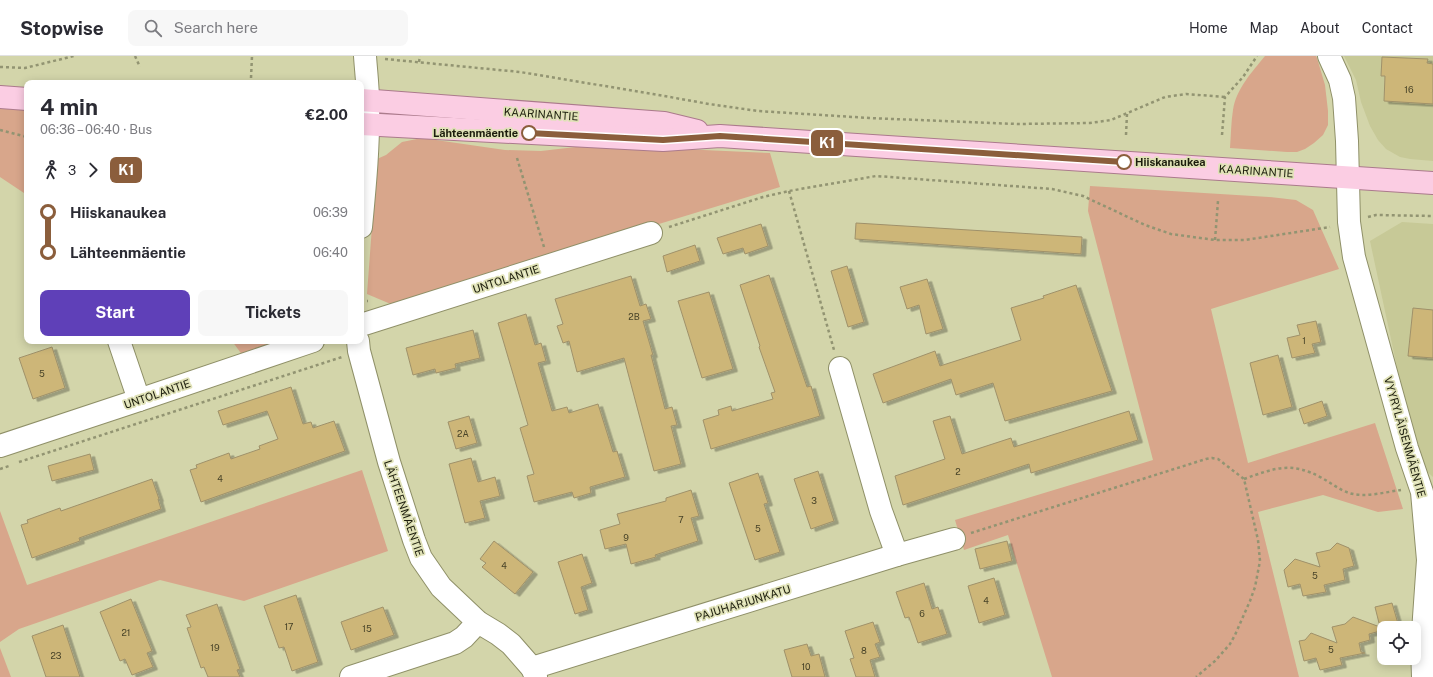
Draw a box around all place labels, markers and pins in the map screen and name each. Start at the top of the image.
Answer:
marker: Lähteenmäentie [521,125,537,141]
place label: Lähteenmäentie [433,127,518,139]
marker: Hiiskanaukea [1116,154,1132,170]
place label: Hiiskanaukea [1135,156,1206,168]

